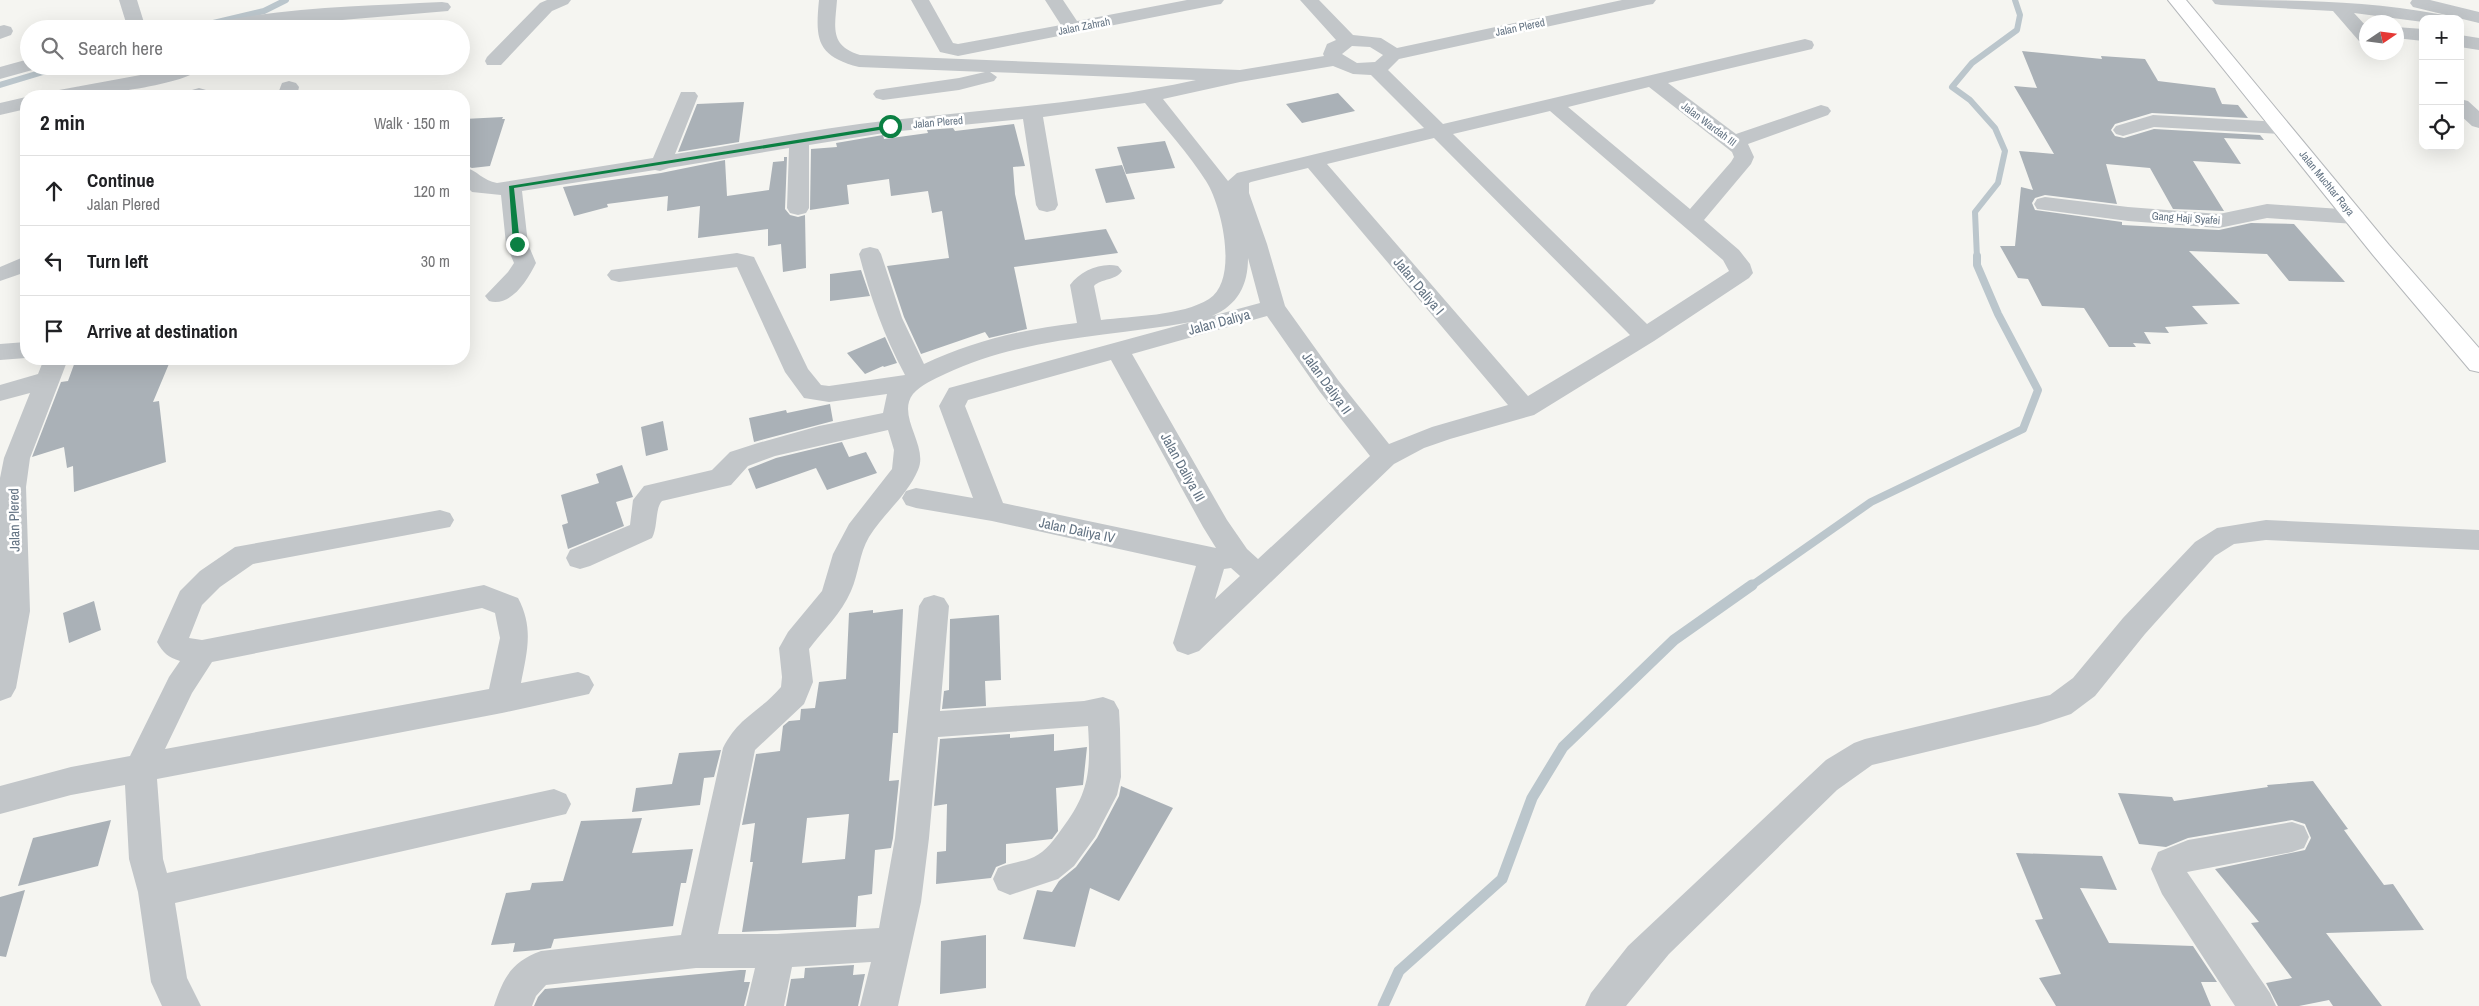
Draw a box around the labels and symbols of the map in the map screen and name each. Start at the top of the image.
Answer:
street label: Jalan Zahrah [1057,14,1111,38]
street label: Jalan Plered [1494,15,1546,39]
north arrow [2359,15,2404,60]
street label: Jalan Wardah III [1679,99,1739,149]
street label: Jalan Plered [912,113,964,131]
route start [879,115,902,138]
street label: Jalan Muchtar Raya [2296,147,2358,219]
street label: Gang Haji Syafei [2151,209,2221,227]
route end [506,233,529,256]
street label: Jalan Daliya I [1390,254,1448,318]
street label: Jalan Daliya [1186,305,1252,339]
street label: Jalan Daliya II [1298,348,1356,418]
street label: Jalan Daliya III [1157,429,1209,505]
street label: Jalan Plered [4,488,24,552]
street label: Jalan Daliya IV [1037,513,1117,547]

